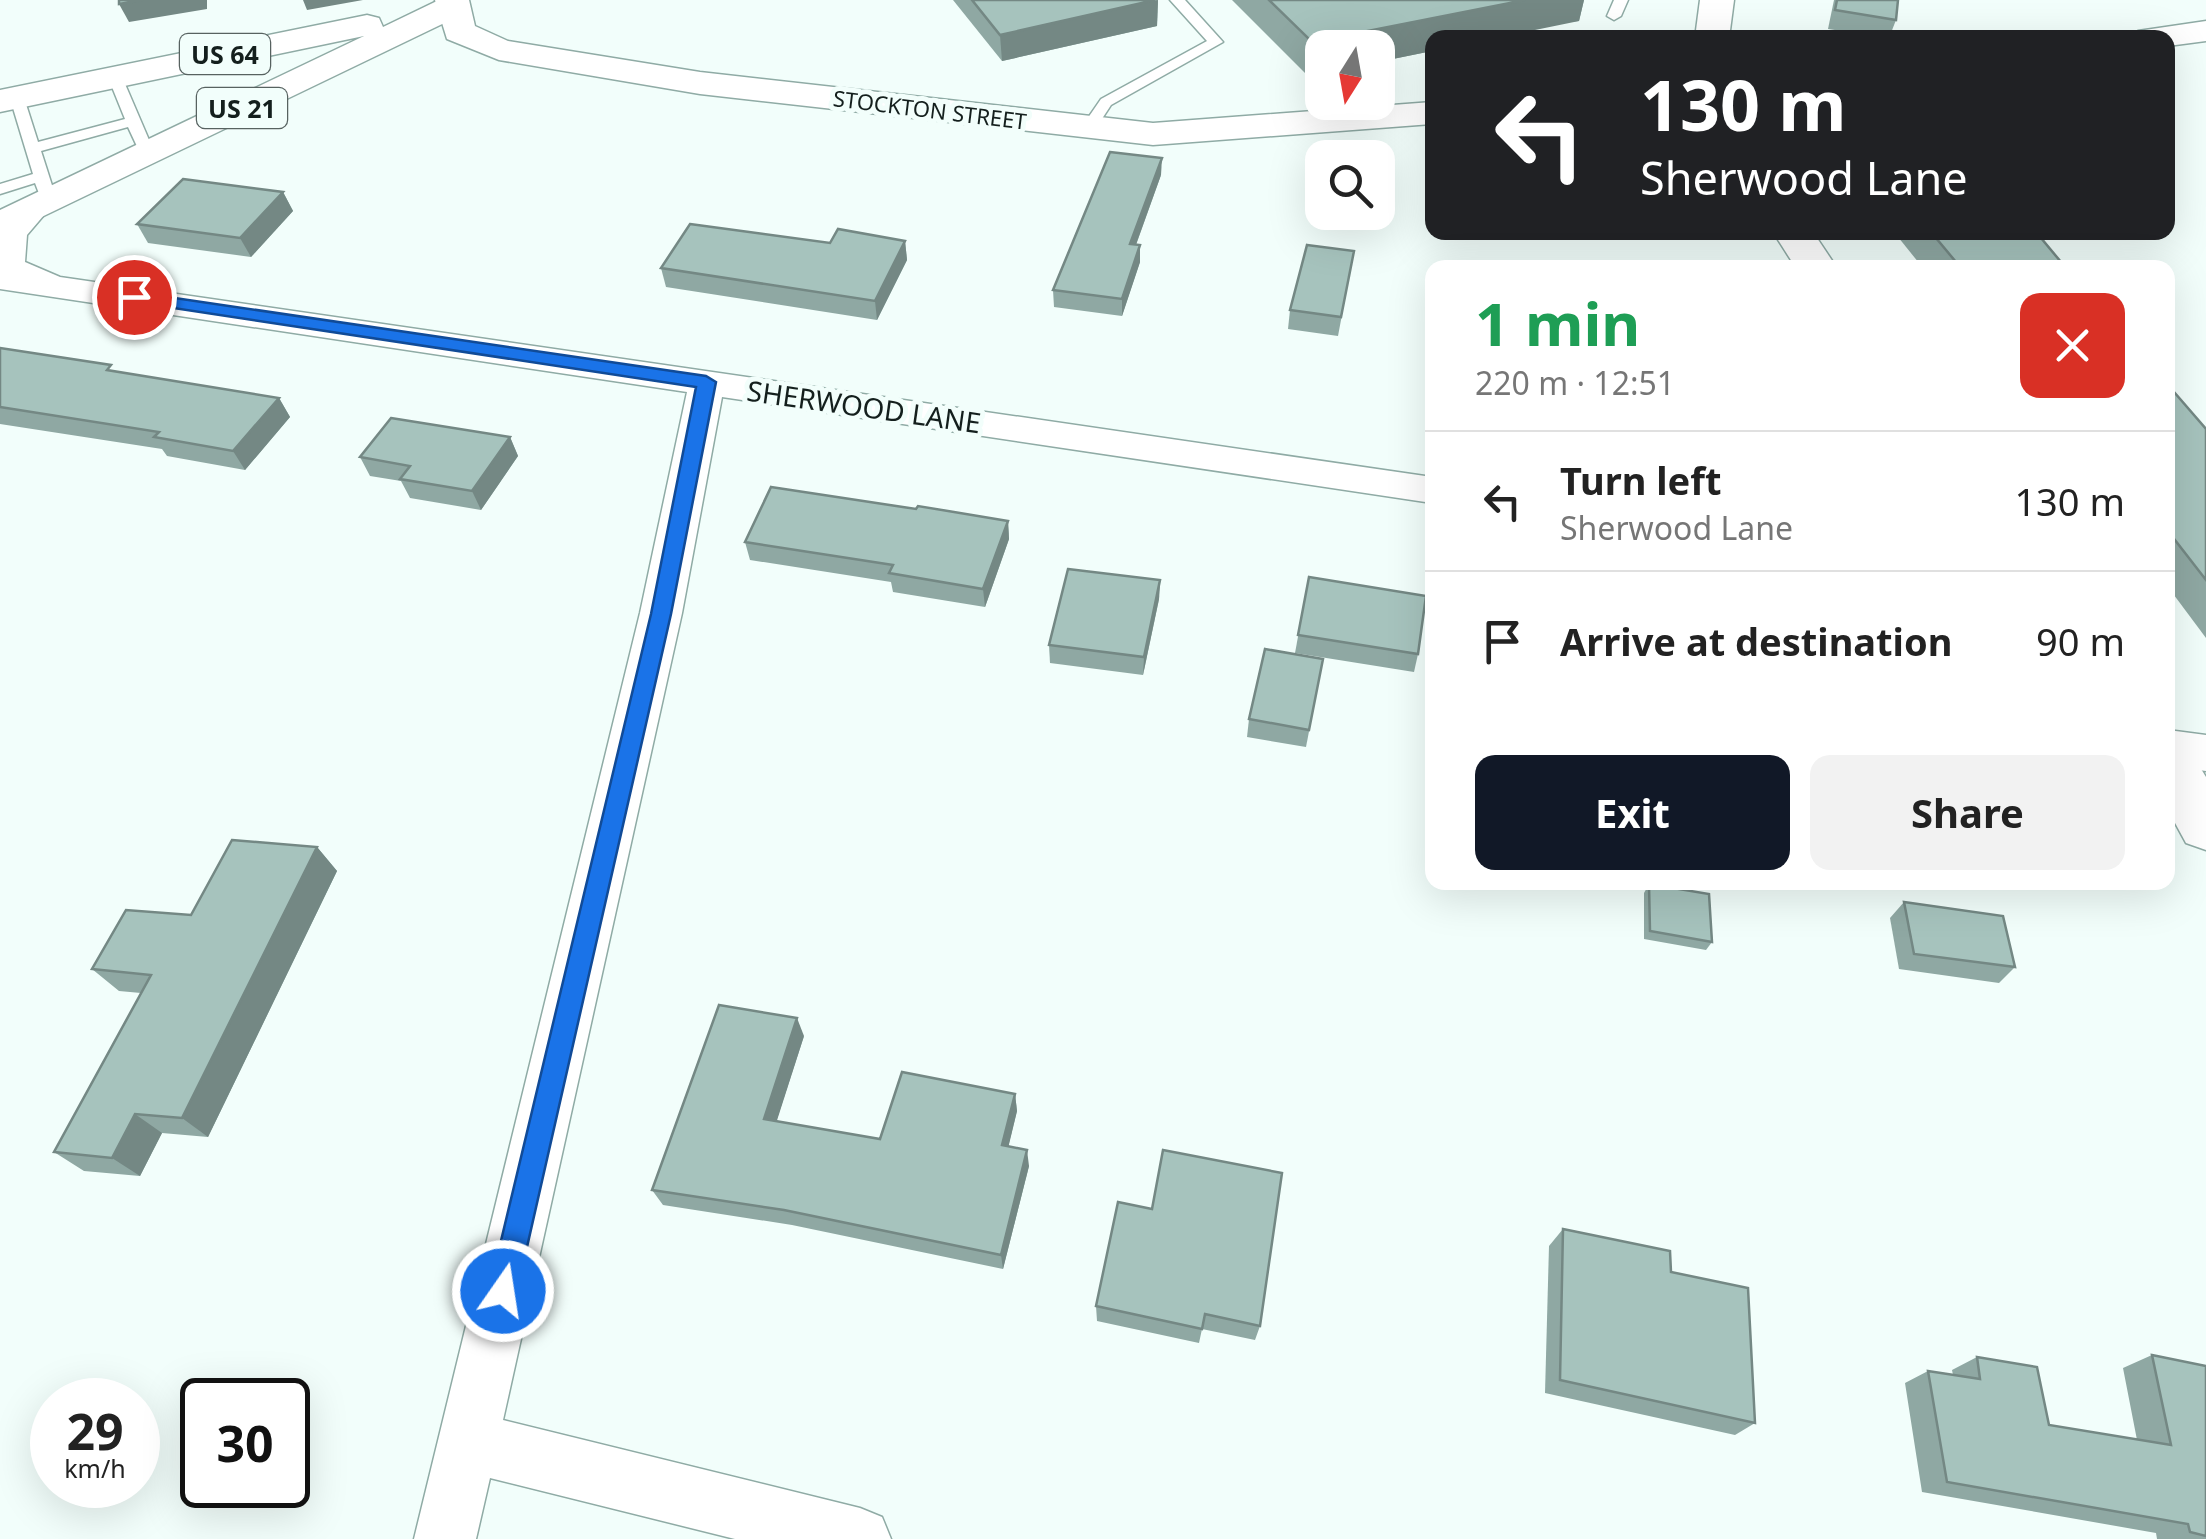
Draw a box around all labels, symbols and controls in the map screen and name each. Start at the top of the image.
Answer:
north arrow [1305,30,1395,120]
map controls [1305,30,1395,230]
road number: US 64 [180,34,270,74]
text: 130 m [1640,56,1847,152]
icon: left [1475,70,1605,200]
street label: STOCKTON STREET [832,82,1028,136]
road number: US 21 [197,88,287,128]
button: search [1305,140,1395,230]
text: Sherwood Lane [1640,147,1968,208]
pin [92,255,177,340]
icon: arrive [107,270,162,325]
text: 1 min [1475,282,1640,364]
button: close [2020,293,2125,398]
text: 220 m · 12:51 [1475,361,1675,404]
street label: SHERWOOD LANE [745,371,983,441]
text: Turn left [1560,454,1722,506]
icon: left [1475,474,1530,529]
text: 130 m [2014,475,2125,527]
text: Sherwood Lane [1560,506,1793,549]
icon: arrive [1475,614,1530,669]
text: Arrive at destination [1560,615,1952,667]
text: 90 m [2036,615,2125,667]
button: Exit [1475,755,1790,870]
button: Share [1810,755,2125,870]
position arrow [451,1239,555,1343]
speed limit sign: 30 [180,1378,310,1508]
text: 29 [66,1397,124,1465]
text: km/h [64,1451,126,1485]

